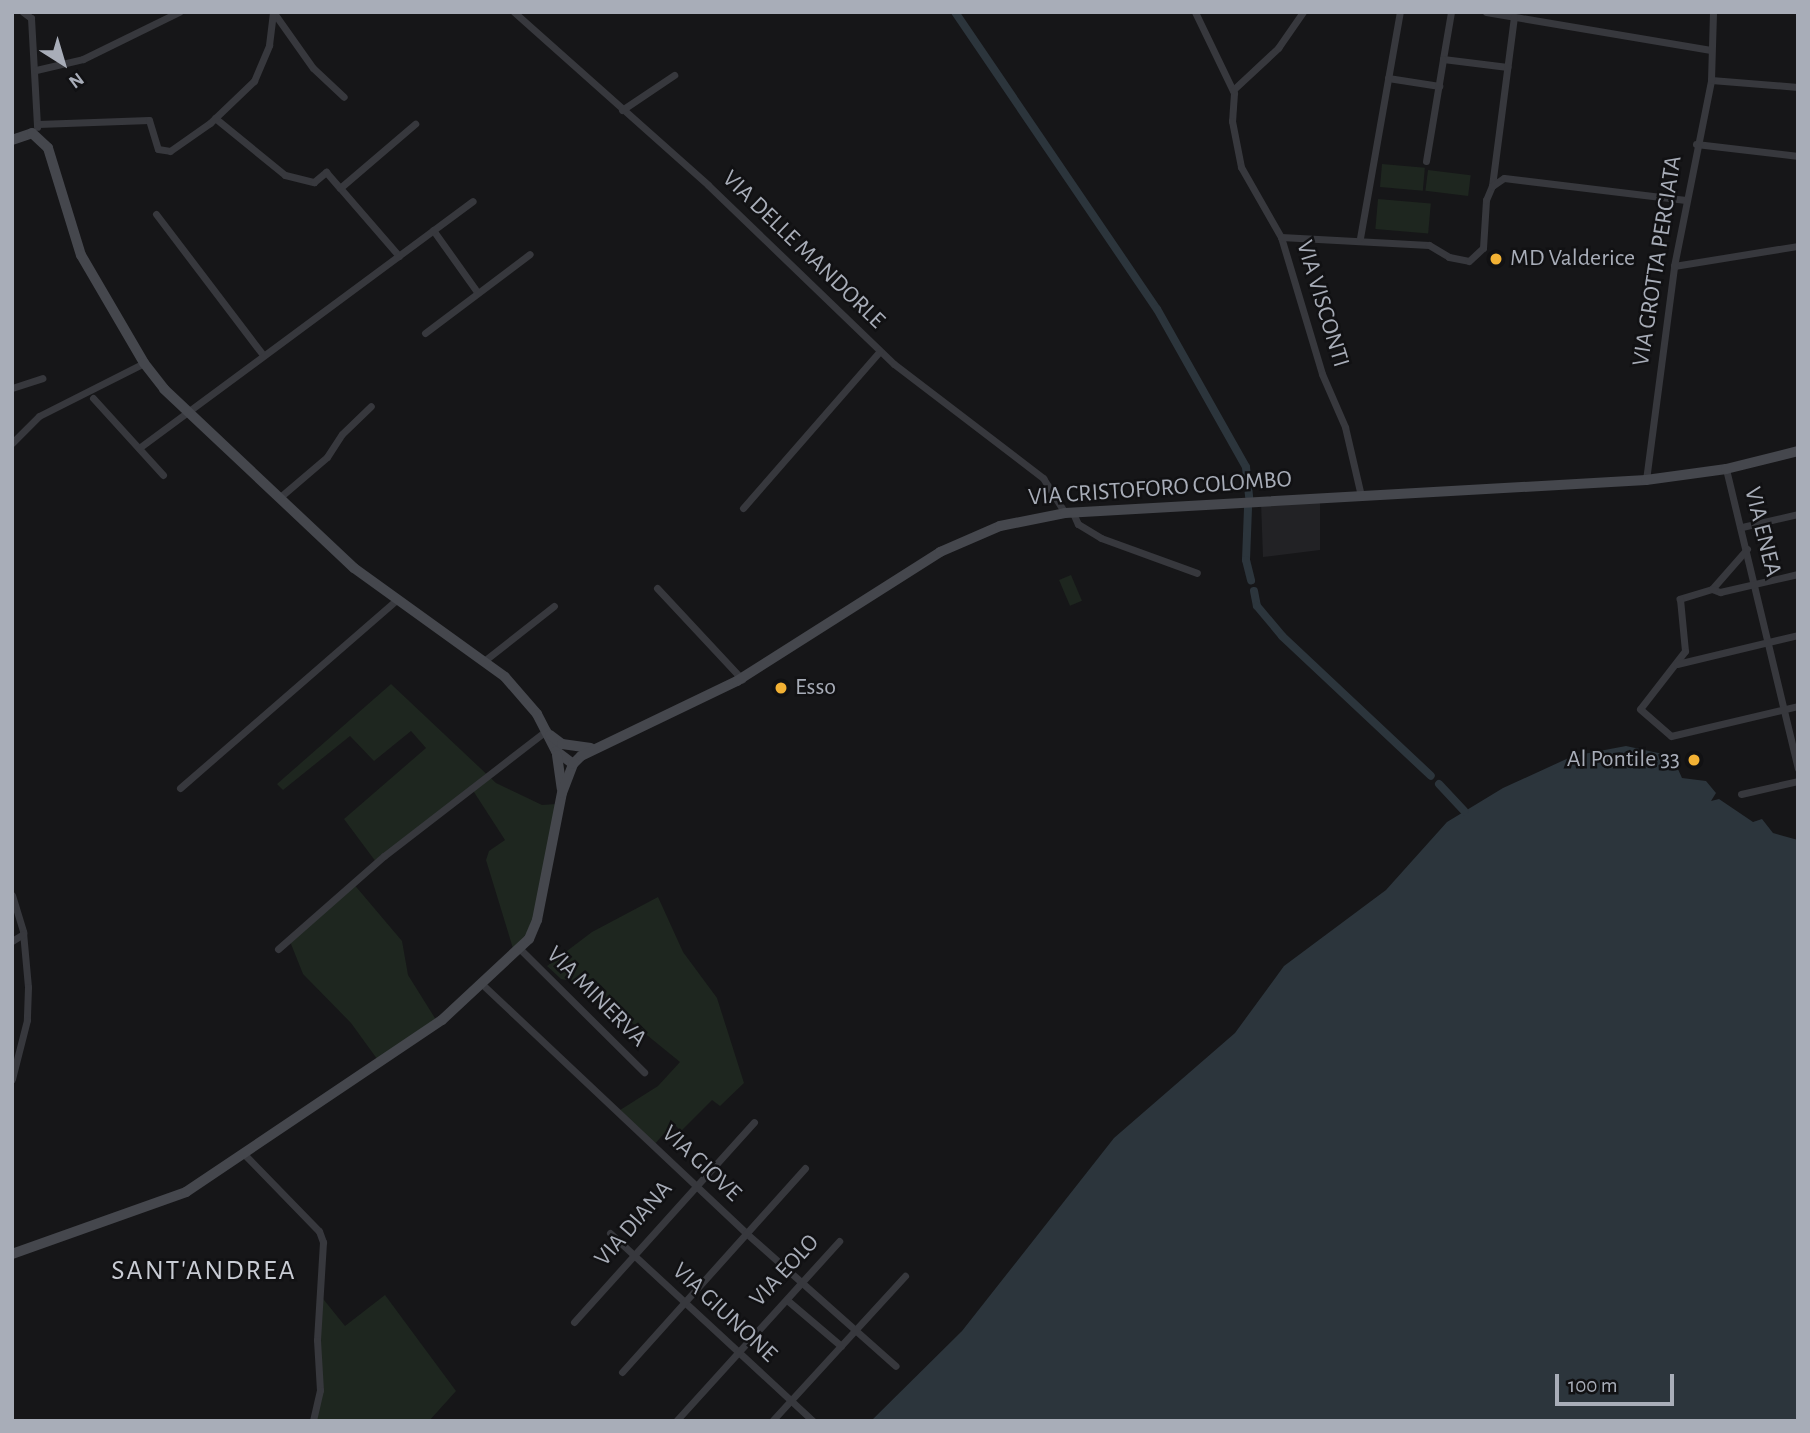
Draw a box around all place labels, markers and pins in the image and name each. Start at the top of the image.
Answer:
place label: MD Valderice [1510,245,1635,273]
marker: MD Valderice [1488,251,1504,267]
place label: Esso [795,674,836,702]
marker: Esso [773,680,789,696]
place label: Al Pontile 33 [1567,746,1680,774]
marker: Al Pontile 33 [1686,752,1702,768]

